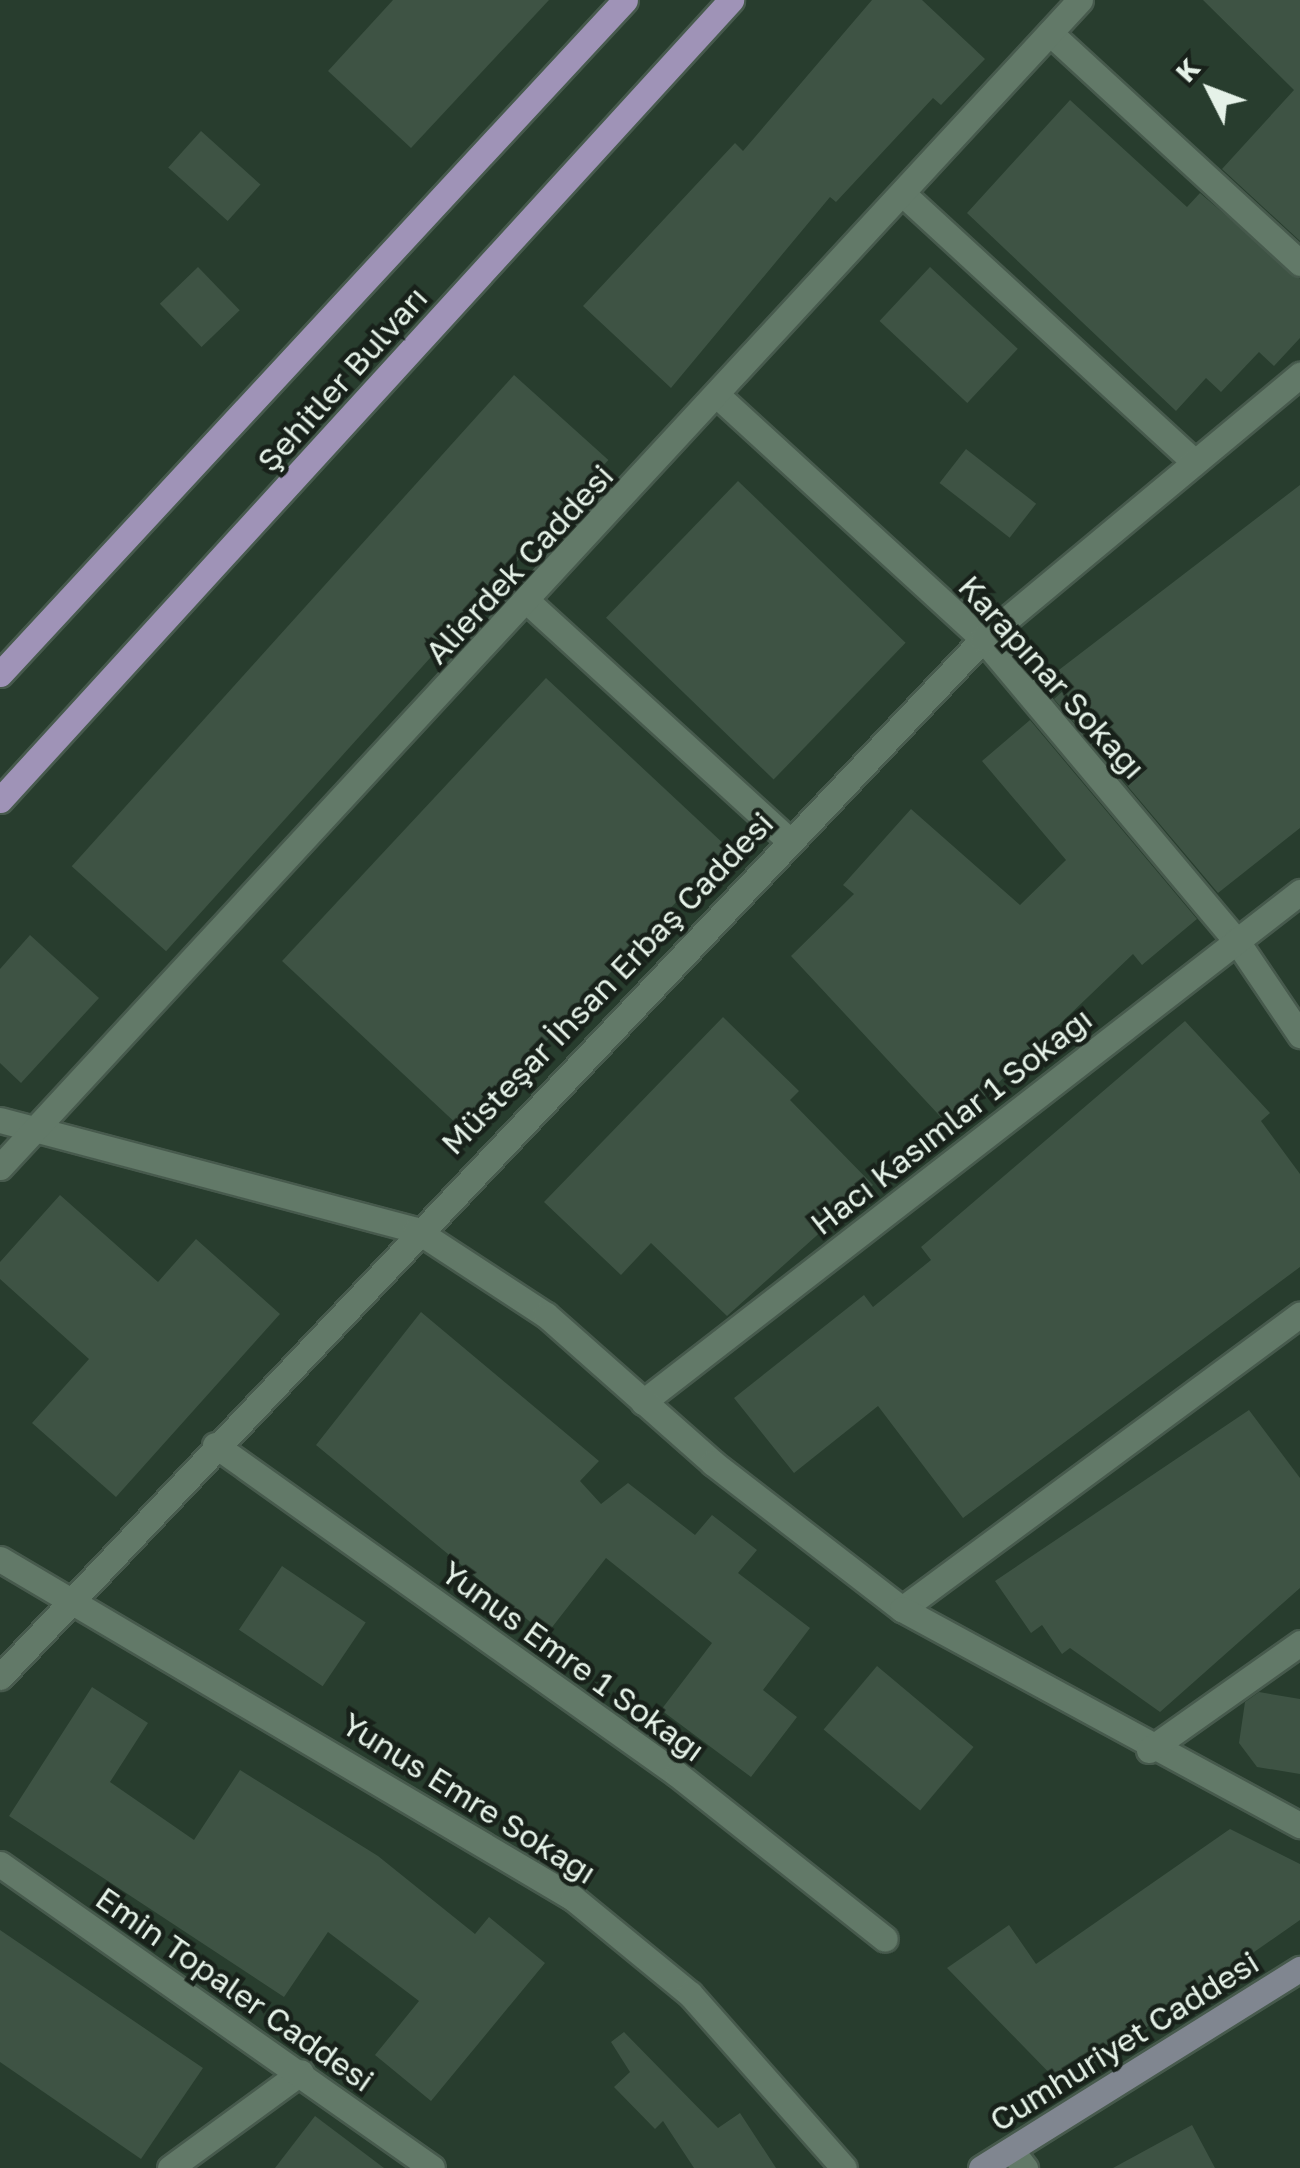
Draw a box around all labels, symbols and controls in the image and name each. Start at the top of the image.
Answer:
north arrow [1160,40,1260,140]
text: K [1168,51,1206,88]
street label: Şehitler Bulvarı [249,279,435,479]
street label: Alierdek Caddesi [417,457,621,671]
street label: Karapınar Sokağı [951,567,1153,787]
street label: Müsteşar İhsan Erbaş Caddesi [433,804,781,1162]
street label: Hacı Kasımlar 1 Sokağı [803,999,1099,1243]
street label: Yunus Emre 1 Sokağı [434,1553,712,1769]
street label: Yunus Emre Sokağı [335,1704,603,1892]
street label: Emin Topaler Caddesi [89,1879,381,2099]
street label: Cumhuriyet Caddesi [983,1943,1265,2139]

